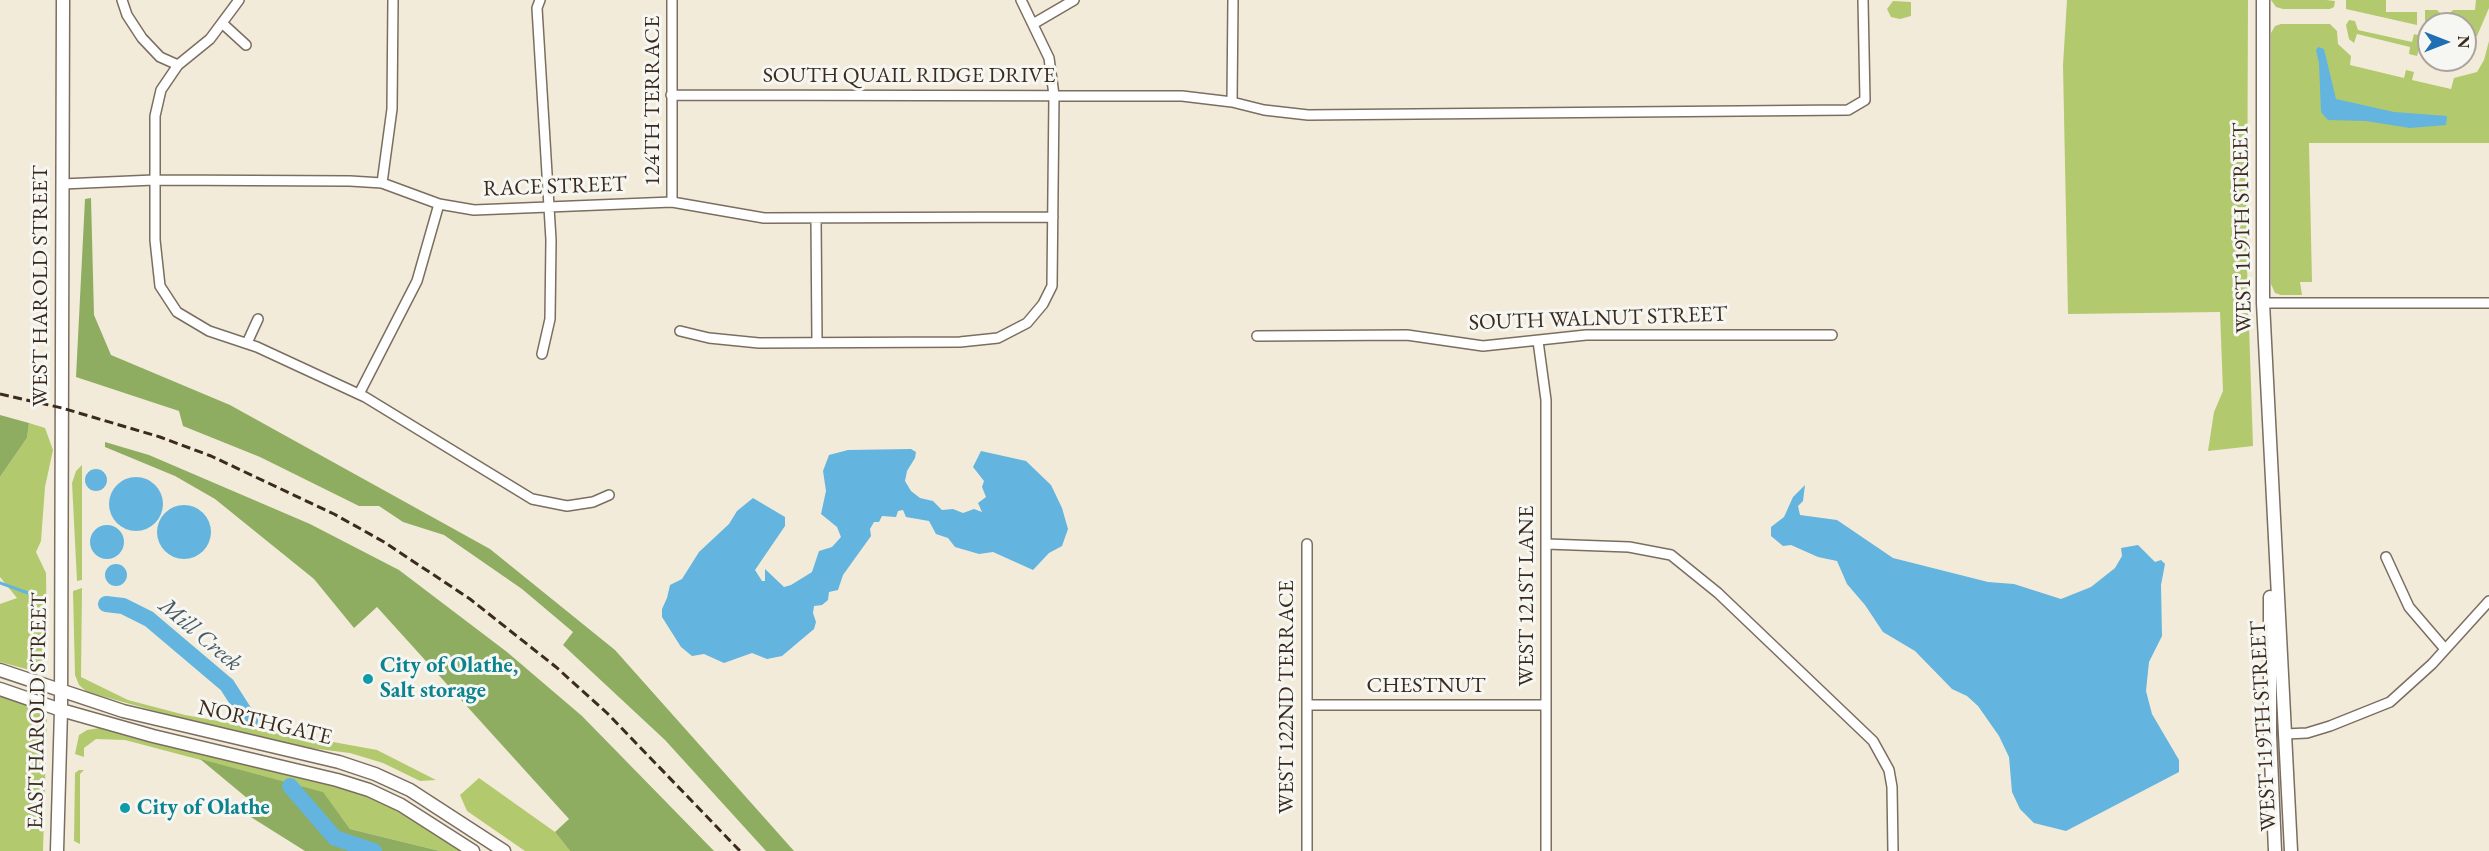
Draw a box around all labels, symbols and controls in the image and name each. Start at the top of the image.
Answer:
north arrow [2417,12,2477,72]
street label: 124TH TERRACE [640,16,666,186]
text: N [2453,36,2474,48]
street label: SOUTH QUAIL RIDGE DRIVE [763,63,1055,89]
street label: WEST 119TH STREET [2228,122,2258,334]
street label: WEST HAROLD STREET [28,165,54,407]
street label: RACE STREET [483,171,627,203]
street label: SOUTH WALNUT STREET [1468,301,1728,337]
street label: WEST 121ST LANE [1514,506,1540,686]
street label: WEST 122ND TERRACE [1274,580,1300,814]
water label: Mill Creek [153,592,247,678]
street label: EAST HAROLD STREET [23,593,53,829]
street label: WEST 119TH STREET [2245,620,2283,832]
place label: City of Olathe, Salt storage [380,653,518,704]
marker: City of Olathe, Salt storage [361,672,375,686]
street label: CHESTNUT [1366,673,1486,699]
street label: NORTHGATE [195,695,335,751]
place label: City of Olathe [137,795,270,821]
marker: City of Olathe [118,801,132,815]

